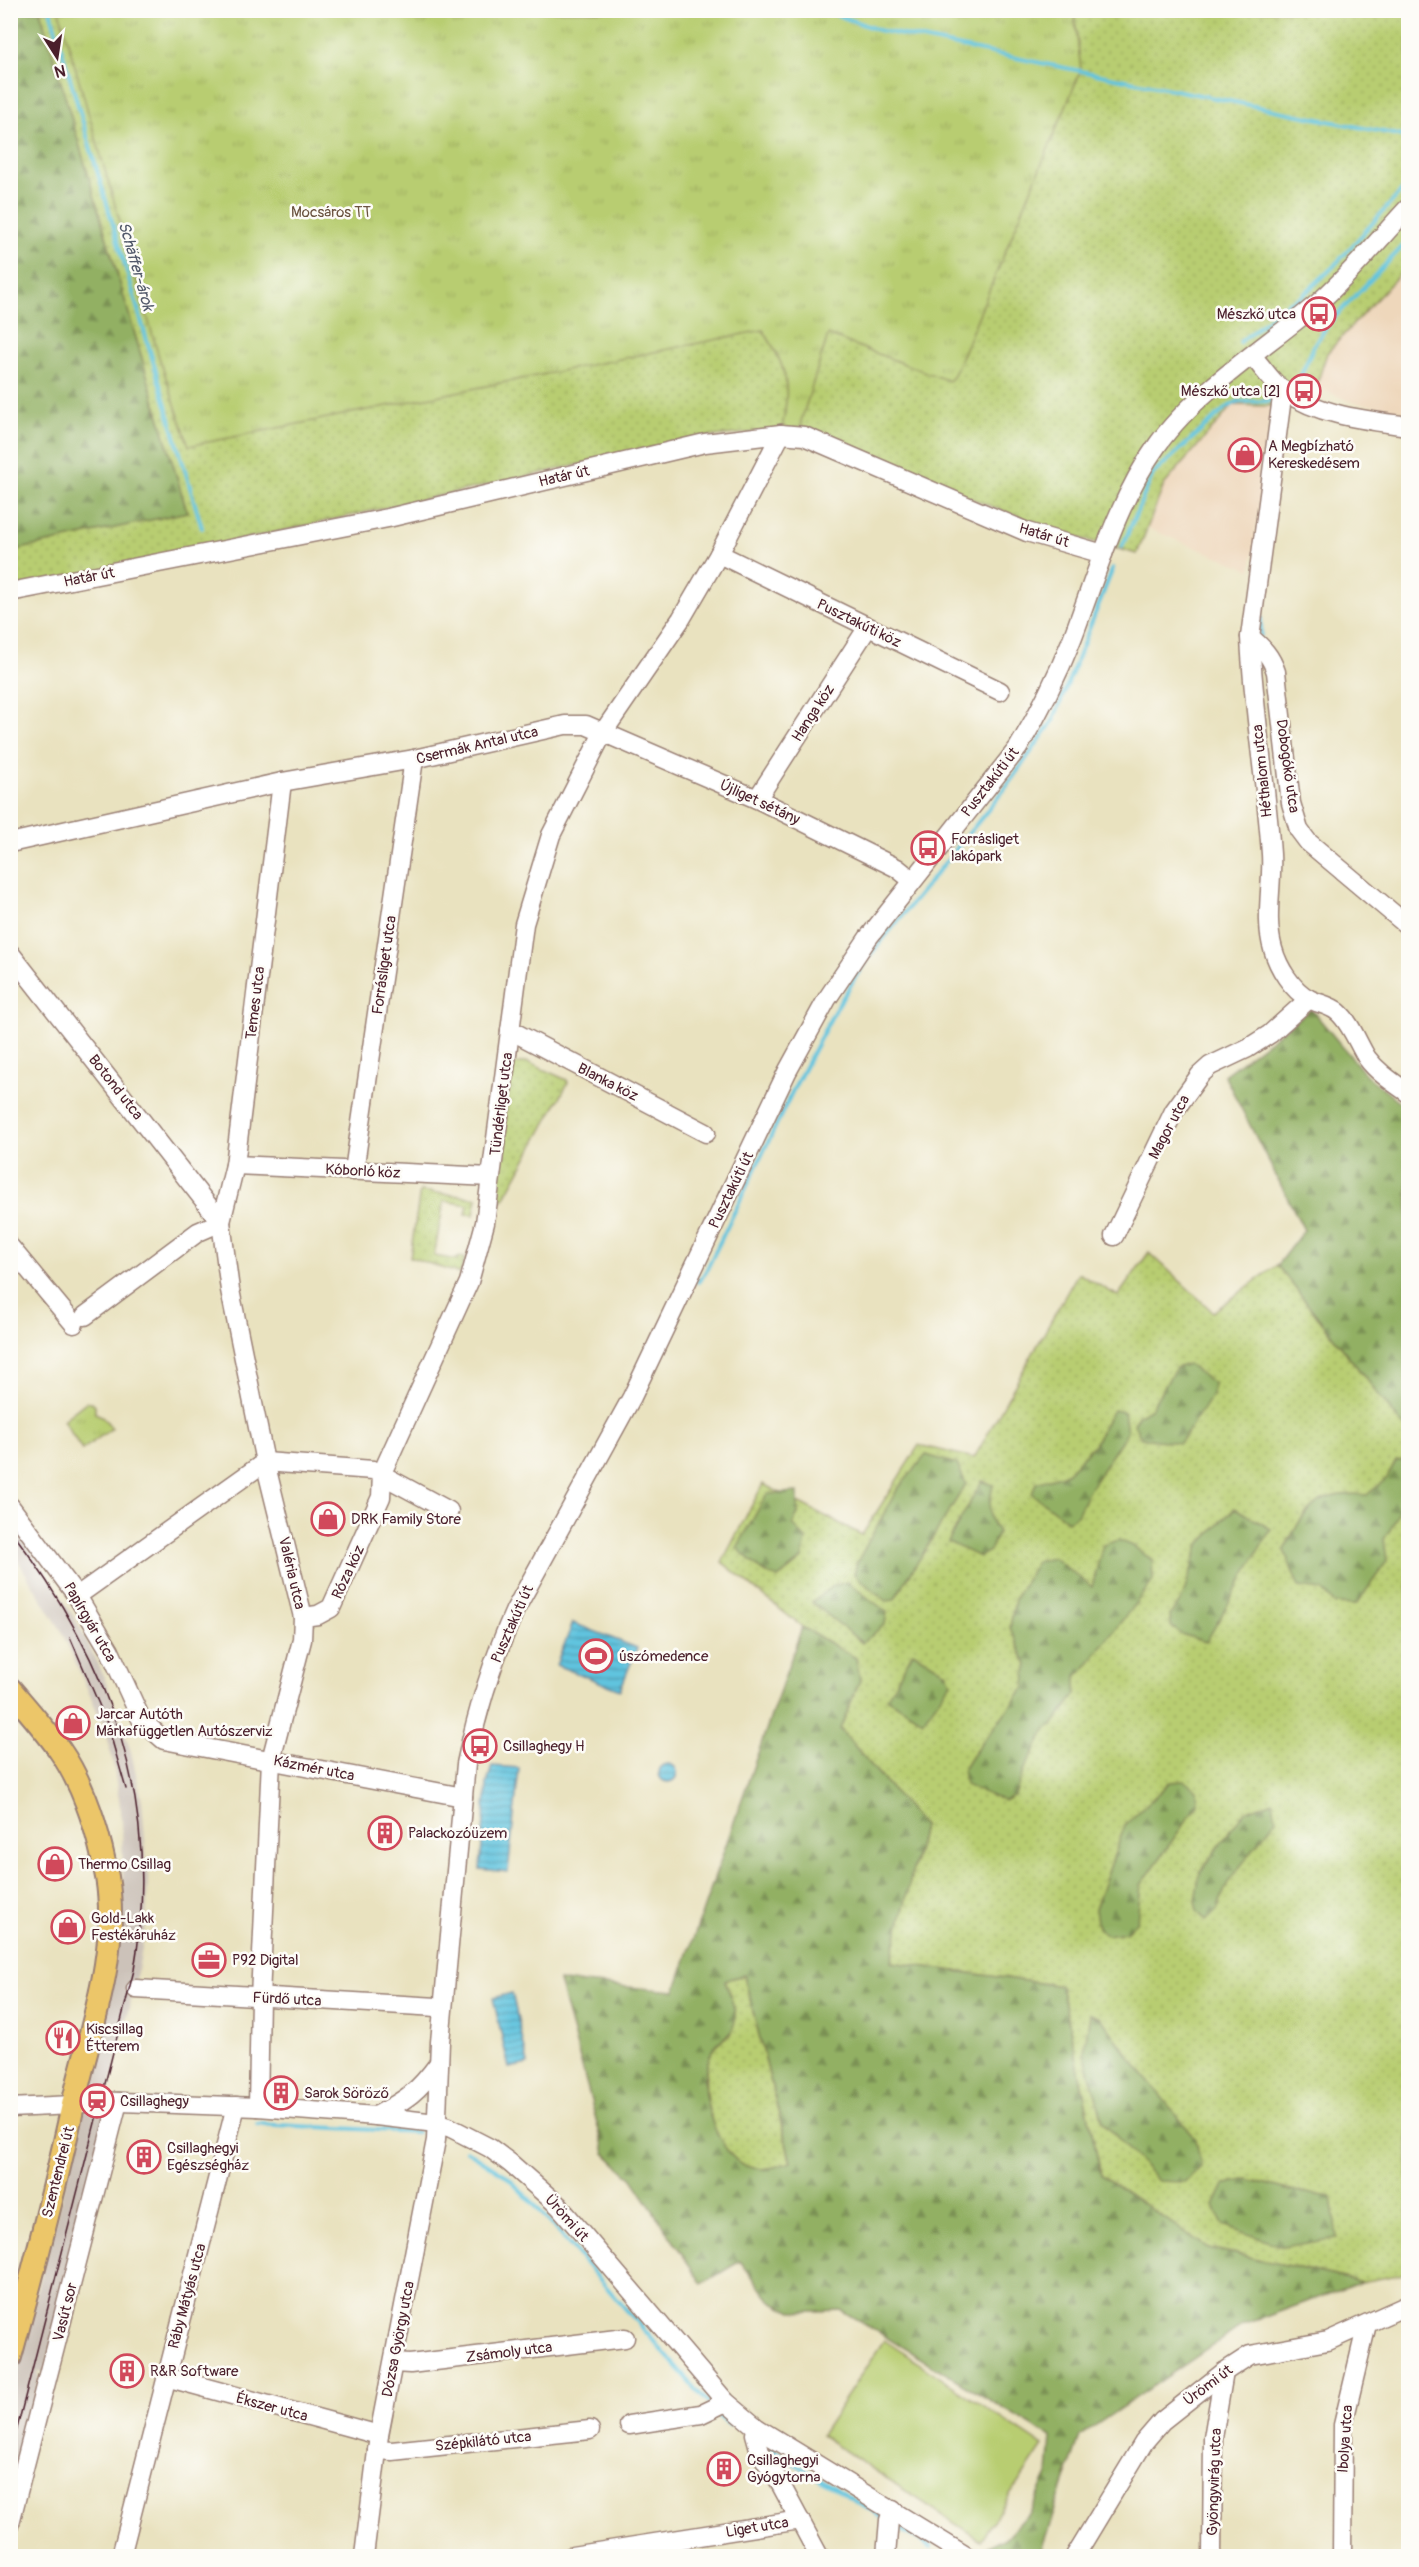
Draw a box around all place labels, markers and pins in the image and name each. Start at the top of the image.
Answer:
bus stop icon: Mészkő utca [1301,296,1337,332]
place label: Mészkő utca [1217,305,1296,324]
bus stop icon: Mészkő utca [2] [1286,373,1322,409]
place label: Mészkő utca [2] [1181,382,1281,401]
shop icon: A Megbízható Kereskedésem [1227,437,1263,473]
place label: A Megbízható Kereskedésem [1268,437,1360,473]
bus stop icon: Forrásliget lakópark [910,830,946,866]
place label: Forrásliget lakópark [951,830,1020,866]
shop icon: DRK Family Store [310,1501,346,1537]
place label: DRK Family Store [351,1510,462,1529]
sports icon: úszómedence [578,1638,614,1674]
place label: úszómedence [619,1647,709,1666]
shop icon: Jarcar Autóth Márkafüggetlen Autószerviz [55,1705,91,1741]
place label: Jarcar Autóth Márkafüggetlen Autószerviz [96,1705,273,1741]
bus stop icon: Csillaghegy H [462,1728,498,1764]
place label: Csillaghegy H [503,1737,585,1756]
building icon: Palackozóüzem [367,1815,403,1851]
place label: Palackozóüzem [408,1824,507,1843]
shop icon: Thermo Csillag [37,1846,73,1882]
place label: Thermo Csillag [78,1855,171,1874]
shop icon: Gold-Lakk Festékáruház [50,1909,86,1945]
place label: Gold-Lakk Festékáruház [91,1909,176,1945]
office icon: P92 Digital [191,1942,227,1978]
place label: P92 Digital [232,1951,299,1970]
restaurant icon: Kiscsillag Étterem [45,2020,81,2056]
place label: Kiscsillag Étterem [86,2020,143,2056]
building icon: Sarok Söröző [263,2075,299,2111]
station icon: Csillaghegy [79,2083,115,2119]
place label: Sarok Söröző [304,2084,389,2103]
place label: Csillaghegy [120,2092,189,2111]
building icon: Csillaghegyi Egészségház [126,2139,162,2175]
place label: Csillaghegyi Egészségház [167,2139,249,2175]
building icon: R&R Software [109,2353,145,2389]
place label: R&R Software [150,2362,239,2381]
building icon: Csillaghegyi Gyógytorna [706,2451,742,2487]
place label: Csillaghegyi Gyógytorna [747,2451,820,2487]

